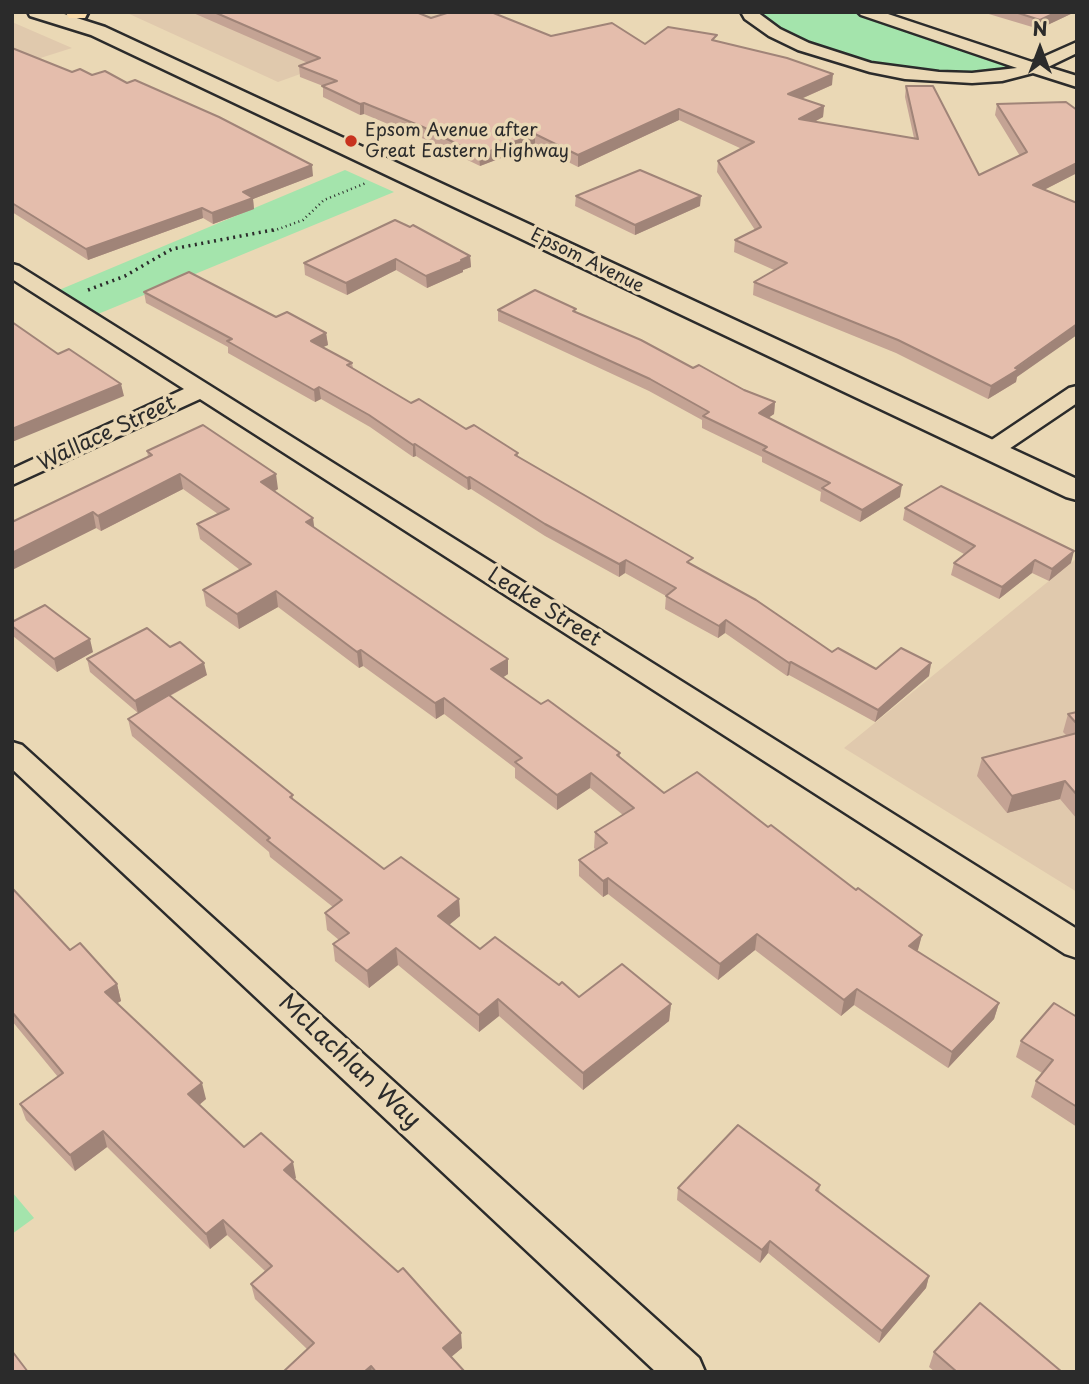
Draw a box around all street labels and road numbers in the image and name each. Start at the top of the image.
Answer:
street label: Epsom Avenue [527,224,647,298]
street label: Wallace Street [34,391,180,477]
street label: Leake Street [483,563,605,653]
street label: McLachlan Way [272,989,426,1135]

